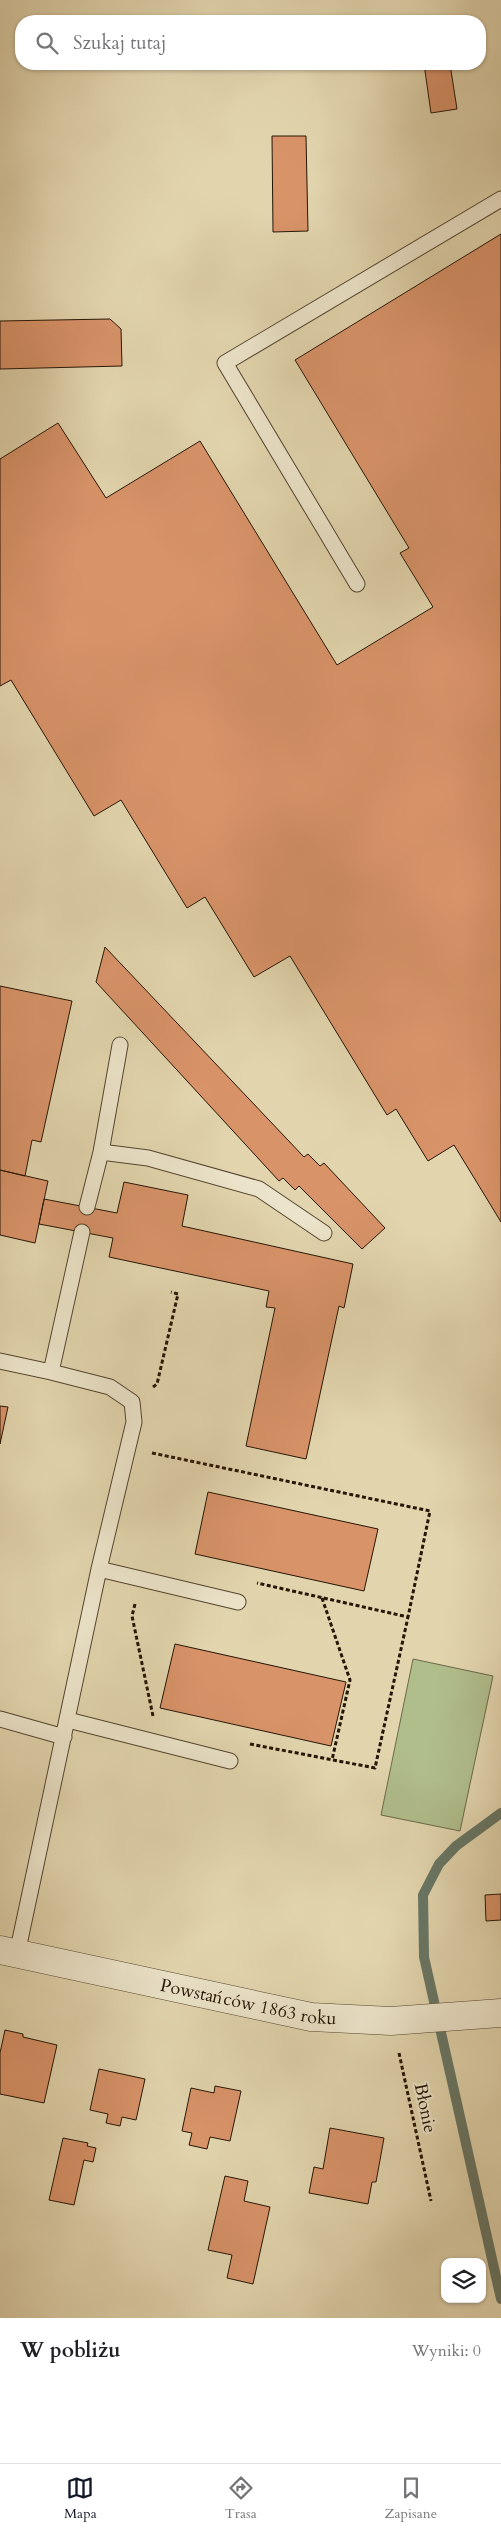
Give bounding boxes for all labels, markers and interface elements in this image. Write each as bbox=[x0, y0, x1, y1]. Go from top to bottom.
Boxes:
search box bbox=[15, 15, 486, 70]
icon: search bbox=[33, 29, 61, 57]
text: Szukaj tutaj bbox=[73, 30, 166, 56]
street label: Powstańców 1863 roku bbox=[158, 1972, 337, 2031]
street label: Błonie bbox=[408, 2081, 442, 2135]
map controls bbox=[441, 2258, 486, 2303]
button: layers bbox=[441, 2258, 486, 2303]
text: W pobliżu bbox=[20, 2336, 121, 2365]
text: Wyniki: 0 bbox=[412, 2340, 481, 2362]
tab: Mapa bbox=[64, 2474, 97, 2523]
tab: Trasa bbox=[225, 2474, 257, 2523]
tab: Zapisane bbox=[385, 2474, 437, 2523]

